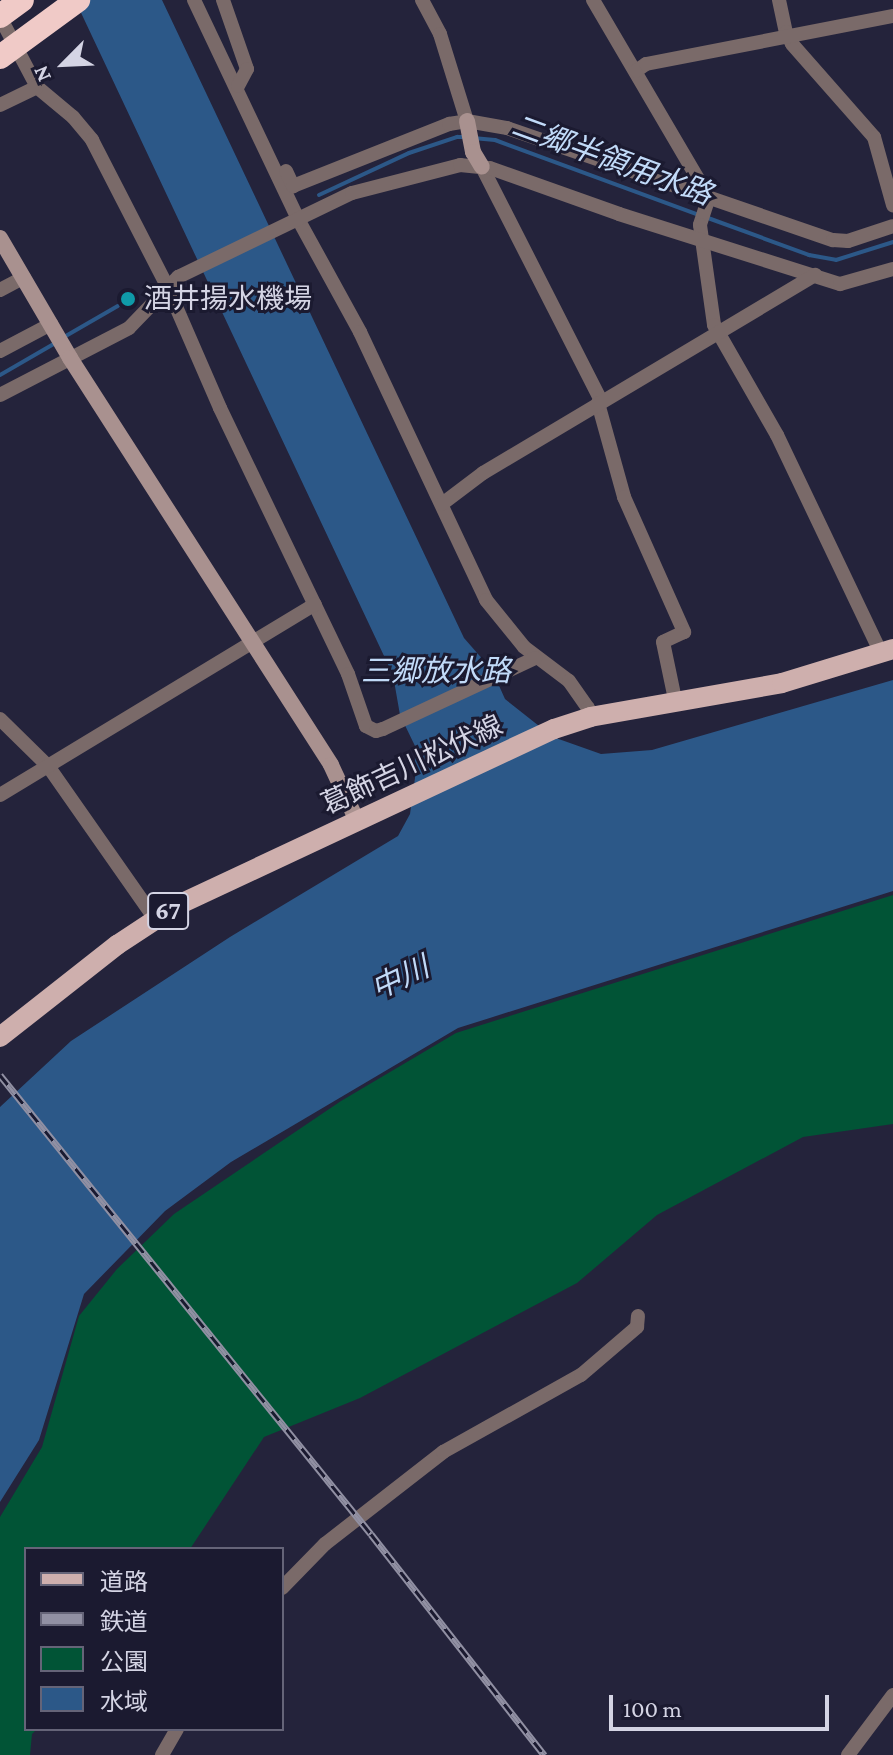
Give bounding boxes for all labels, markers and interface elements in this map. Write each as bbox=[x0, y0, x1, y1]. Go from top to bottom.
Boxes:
north arrow bbox=[24, 24, 104, 104]
text: N bbox=[27, 62, 56, 86]
water label: 二郷半領用水路 bbox=[507, 107, 717, 213]
place label: 酒井揚水機場 bbox=[144, 282, 312, 316]
marker: 酒井揚水機場 bbox=[119, 290, 137, 308]
water label: 三郷放水路 bbox=[361, 653, 511, 689]
street label: 葛飾吉川松伏線 bbox=[316, 708, 508, 822]
road number: 67 bbox=[146, 889, 190, 933]
water label: 中川 bbox=[365, 949, 435, 1007]
legend bbox=[24, 1547, 284, 1731]
text: 道路 bbox=[100, 1568, 148, 1595]
text: 鉄道 bbox=[100, 1608, 148, 1635]
text: 公園 bbox=[100, 1648, 148, 1675]
scale bar bbox=[613, 1679, 833, 1729]
text: 水域 bbox=[100, 1688, 148, 1715]
text: 100 m bbox=[623, 1695, 682, 1722]

